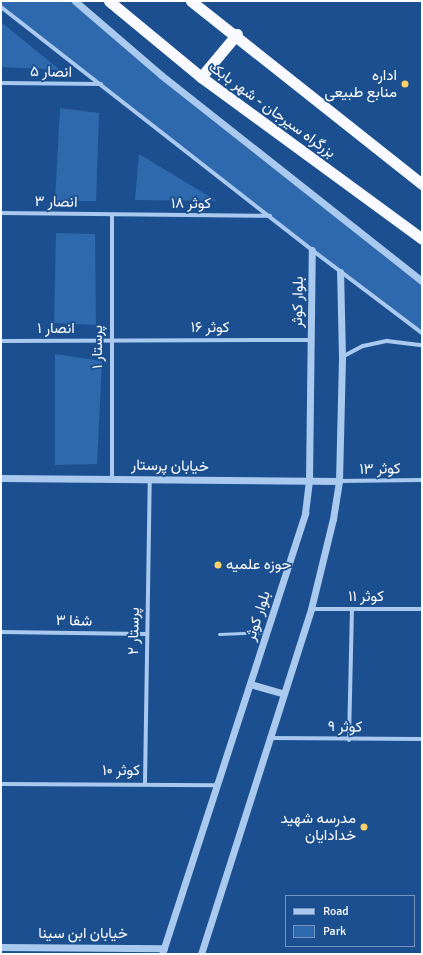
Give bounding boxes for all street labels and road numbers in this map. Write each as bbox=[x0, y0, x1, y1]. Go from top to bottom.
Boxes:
street label: بزرگراه سیرجان - شهر بابک bbox=[205, 58, 339, 162]
street label: انصار ۵ bbox=[30, 63, 72, 81]
street label: انصار ۳ bbox=[34, 193, 78, 211]
street label: کوثر ۱۸ bbox=[171, 195, 211, 213]
street label: بلوار کوثر bbox=[289, 276, 307, 328]
street label: کوثر ۱۶ bbox=[191, 319, 229, 337]
street label: انصار ۱ bbox=[37, 320, 75, 338]
street label: پرستار ۱ bbox=[89, 325, 107, 369]
street label: خیابان پرستار bbox=[131, 456, 209, 476]
street label: کوثر ۱۳ bbox=[359, 460, 401, 478]
street label: کوثر ۱۱ bbox=[348, 588, 384, 606]
street label: بلوار کوثر bbox=[241, 589, 275, 643]
street label: پرستار ۲ bbox=[125, 607, 143, 655]
street label: شفا ۳ bbox=[56, 612, 92, 630]
street label: کوثر ۹ bbox=[328, 718, 362, 736]
street label: کوثر ۱۰ bbox=[102, 762, 140, 780]
street label: خیابان ابن سینا bbox=[38, 925, 128, 943]

